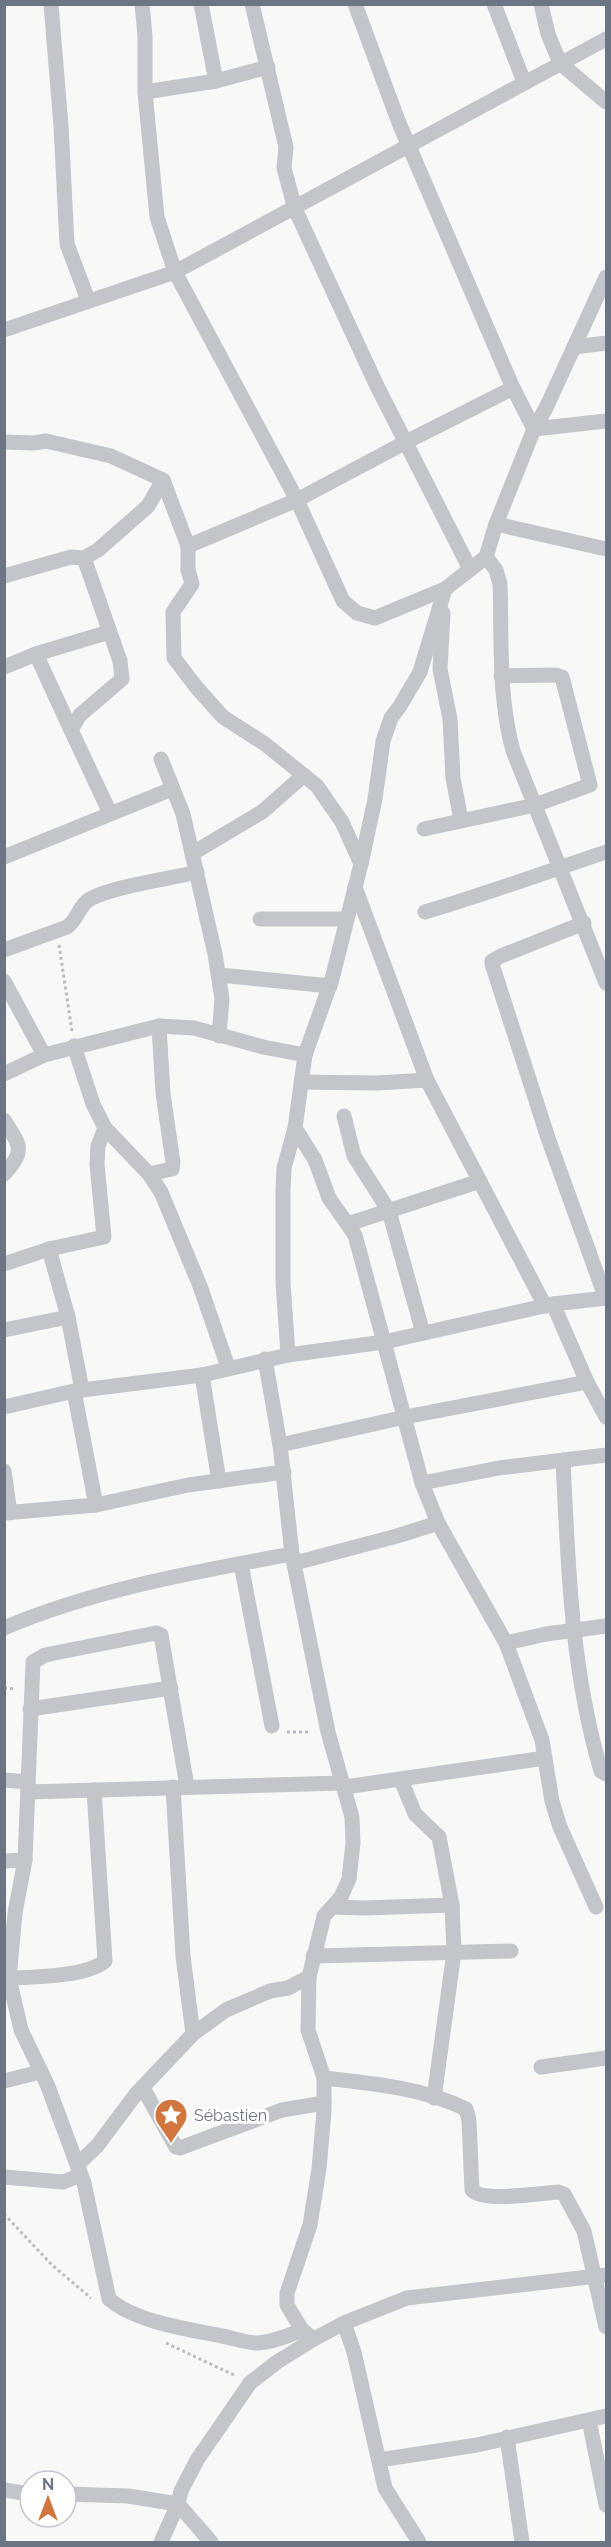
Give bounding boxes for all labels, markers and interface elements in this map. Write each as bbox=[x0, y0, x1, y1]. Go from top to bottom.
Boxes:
place icon: Sébastien bbox=[153, 2097, 189, 2144]
place label: Sébastien bbox=[194, 2106, 267, 2125]
north arrow bbox=[18, 2469, 78, 2529]
text: N bbox=[42, 2475, 54, 2494]

